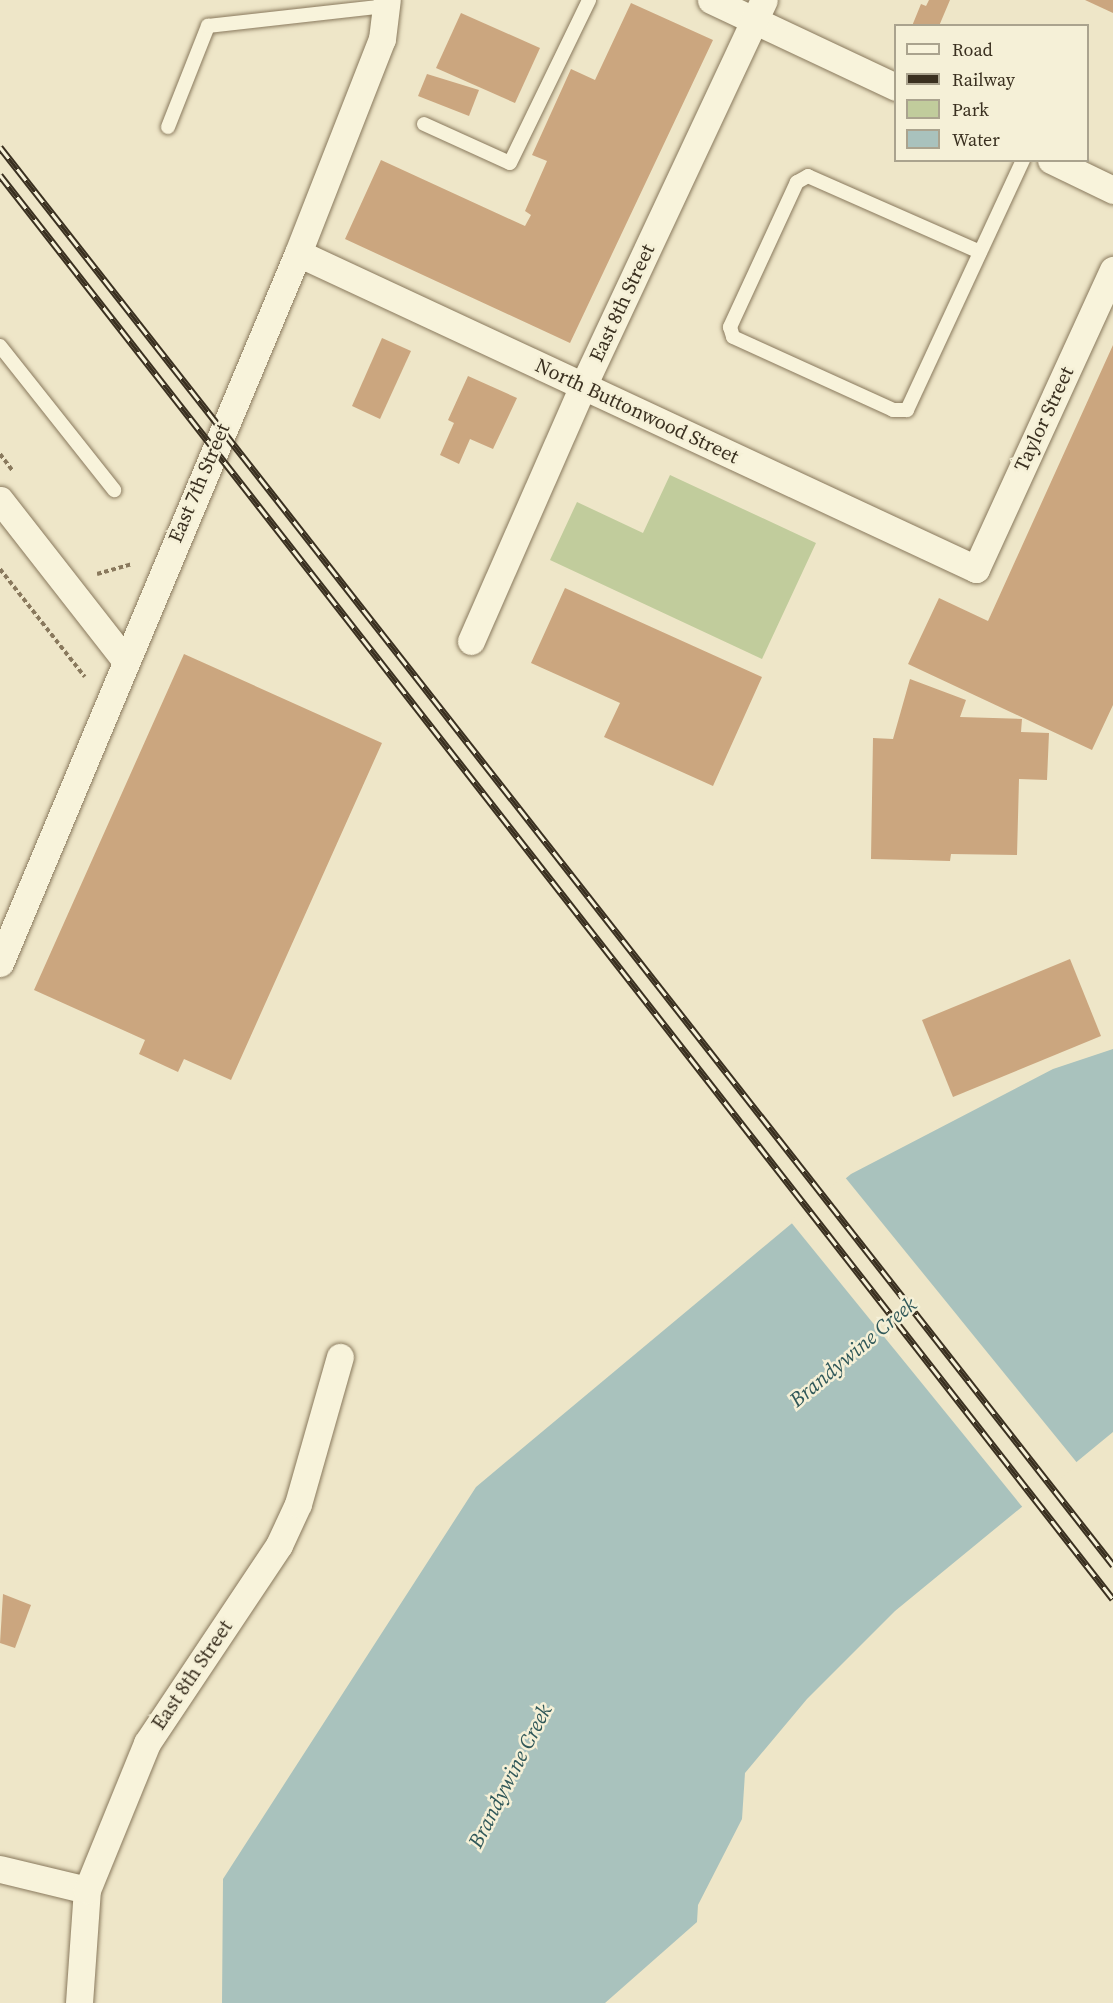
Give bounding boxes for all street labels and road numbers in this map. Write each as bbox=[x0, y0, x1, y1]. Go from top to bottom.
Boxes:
street label: East 8th Street bbox=[584, 240, 660, 366]
street label: North Buttonwood Street bbox=[532, 353, 742, 469]
street label: Taylor Street bbox=[1009, 363, 1079, 475]
street label: East 7th Street bbox=[163, 420, 235, 546]
street label: East 8th Street bbox=[147, 1616, 237, 1734]

